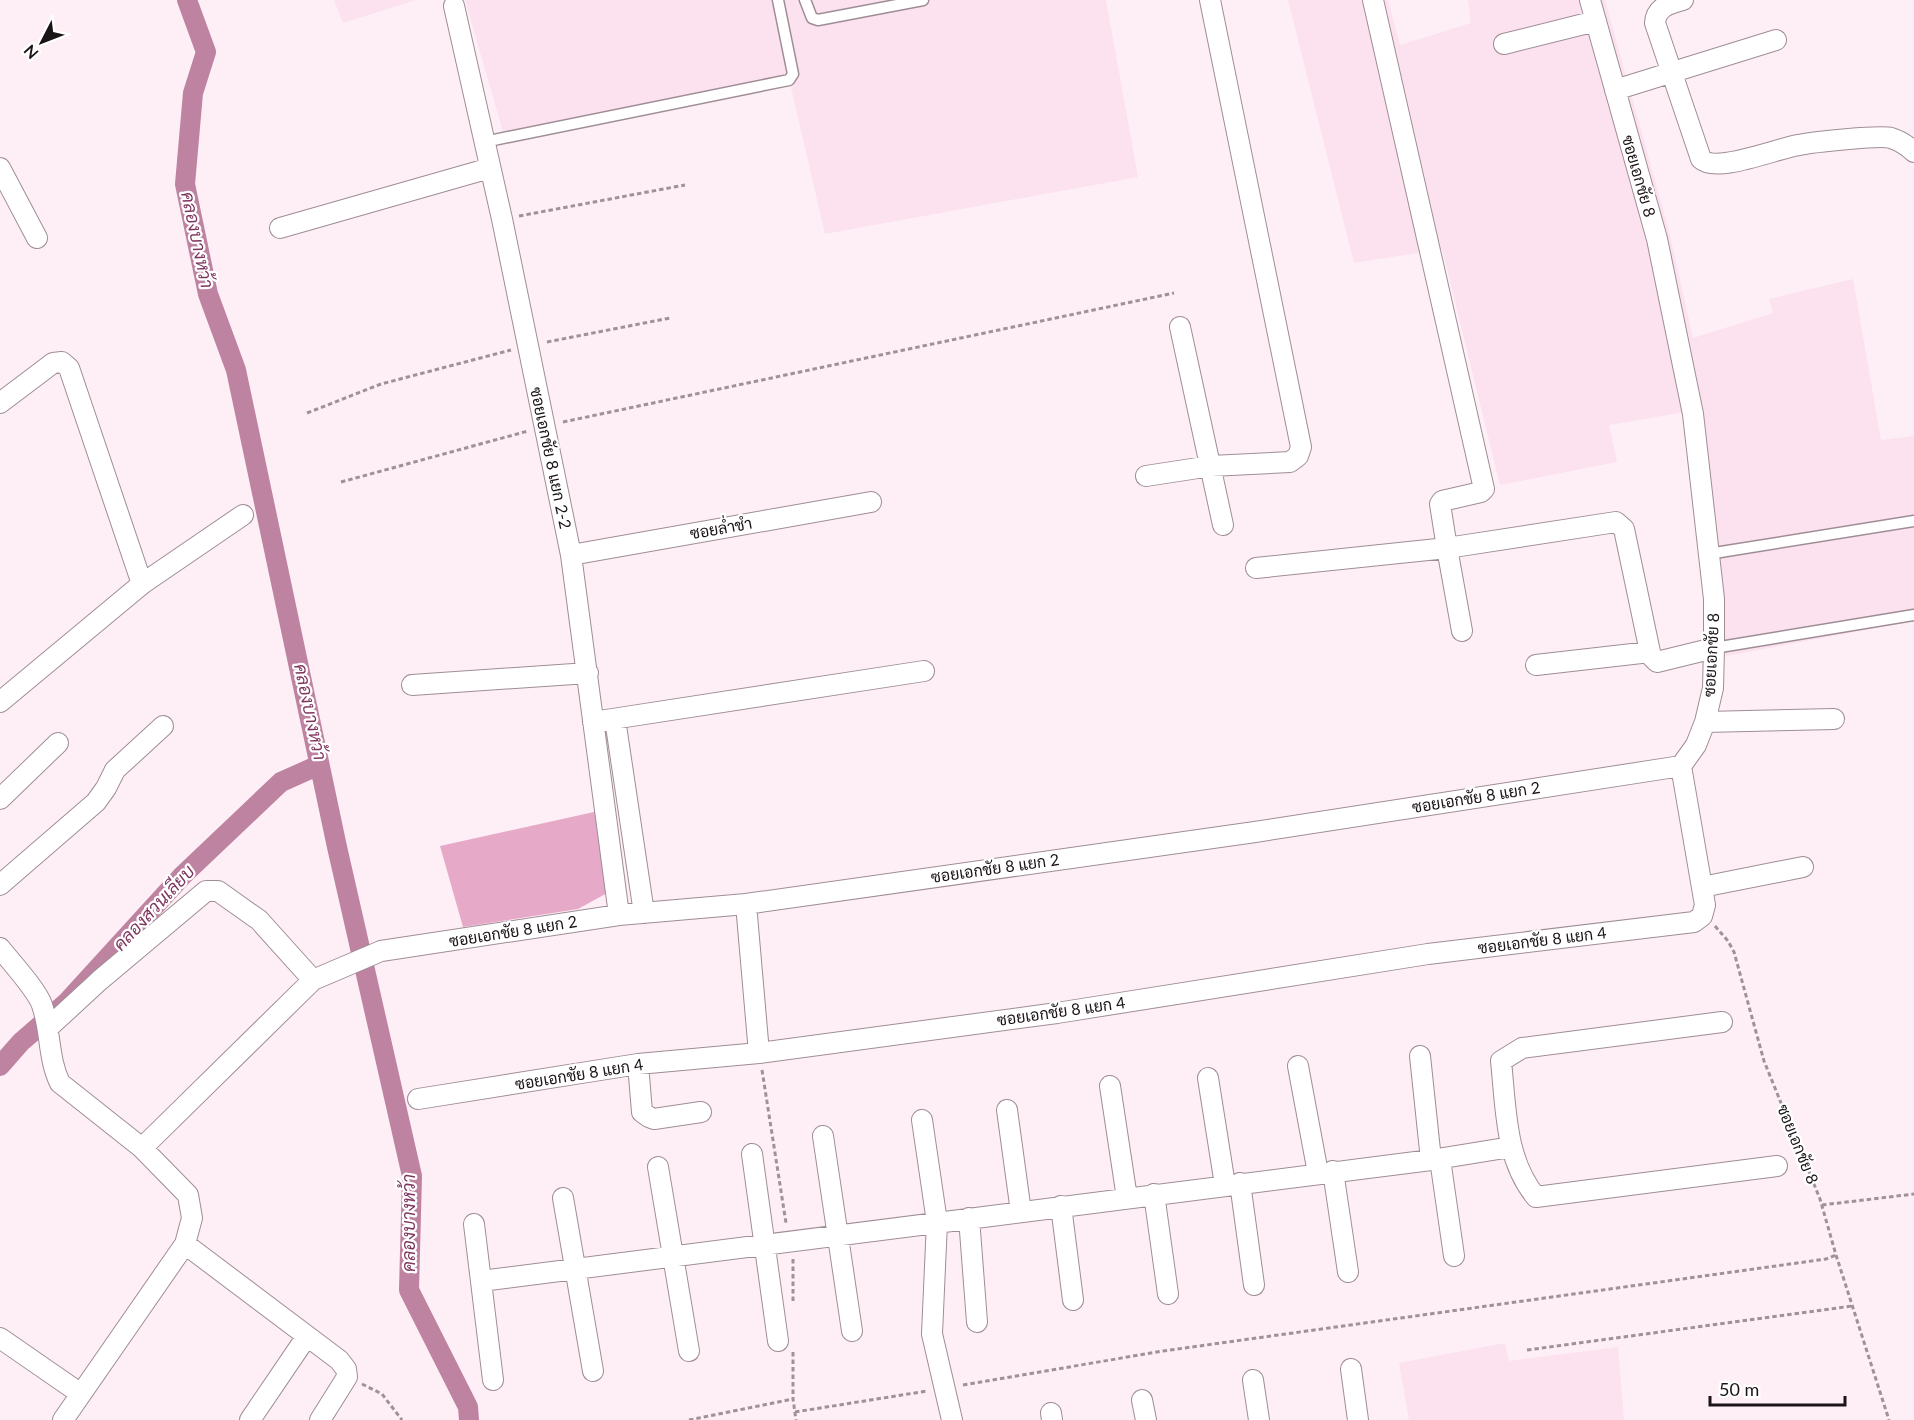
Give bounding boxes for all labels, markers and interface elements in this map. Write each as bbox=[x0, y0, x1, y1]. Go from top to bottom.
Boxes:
north arrow bbox=[12, 12, 72, 72]
text: N bbox=[19, 41, 42, 63]
street label: ซอยเอกชัย 8 bbox=[1619, 133, 1660, 219]
water label: คลองบางหว้า bbox=[177, 190, 219, 290]
street label: ซอยเอกชัย 8 แยก 2-2 bbox=[527, 385, 576, 531]
street label: ซอยล่ำชำ bbox=[688, 509, 754, 542]
street label: ซอยเอกชัย 8 bbox=[1699, 612, 1722, 698]
water label: คลองบางหว้า bbox=[290, 662, 332, 762]
street label: ซอยเอกชัย 8 แยก 2 bbox=[1411, 777, 1541, 816]
street label: ซอยเอกชัย 8 แยก 2 bbox=[930, 849, 1060, 886]
water label: คลองสวนเลียบ bbox=[107, 859, 199, 955]
street label: ซอยเอกชัย 8 แยก 2 bbox=[448, 911, 578, 950]
street label: ซอยเอกชัย 8 แยก 4 bbox=[1477, 922, 1607, 957]
street label: ซอยเอกชัย 8 แยก 4 bbox=[996, 992, 1126, 1029]
street label: ซอยเอกชัย 8 แยก 4 bbox=[514, 1054, 644, 1093]
street label: ซอยเอกชัย 8 bbox=[1774, 1101, 1823, 1186]
water label: คลองบางหว้า bbox=[397, 1174, 419, 1272]
scale bar bbox=[1710, 1369, 1845, 1407]
text: 50 m bbox=[1719, 1378, 1759, 1400]

